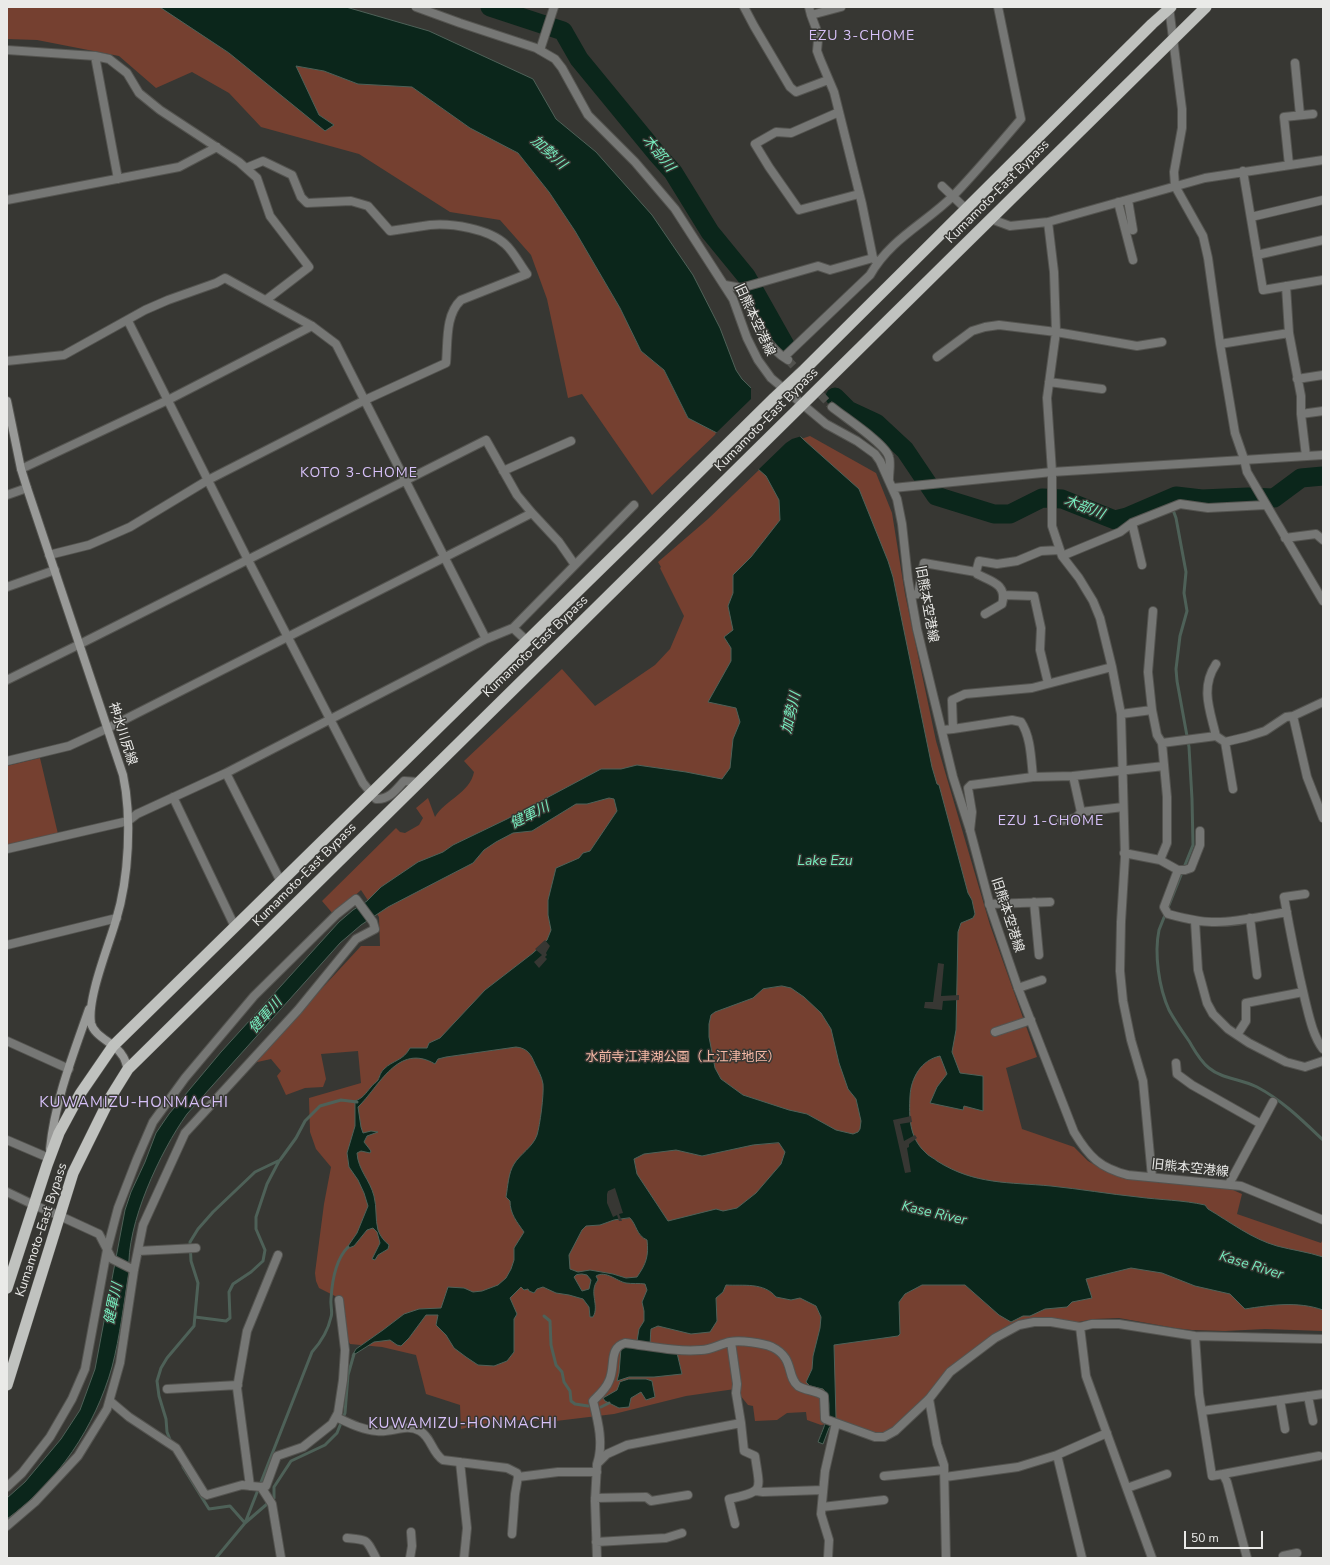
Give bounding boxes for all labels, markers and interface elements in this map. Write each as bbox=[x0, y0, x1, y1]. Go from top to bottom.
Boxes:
district label: EZU 3-CHOME bbox=[809, 29, 915, 45]
water label: 木部川 bbox=[638, 132, 678, 176]
water label: 加勢川 bbox=[527, 133, 569, 173]
street label: Kumamoto-East Bypass bbox=[943, 137, 1053, 247]
street label: 旧熊本空港線 bbox=[730, 281, 778, 359]
street label: Kumamoto-East Bypass bbox=[712, 365, 822, 475]
district label: KOTO 3-CHOME bbox=[300, 466, 418, 482]
water label: 木部川 bbox=[1061, 493, 1107, 523]
street label: 旧熊本空港線 bbox=[912, 564, 940, 644]
street label: Kumamoto-East Bypass bbox=[480, 593, 592, 701]
water label: 加勢川 bbox=[779, 691, 805, 735]
street label: 神水川尻線 bbox=[105, 701, 139, 767]
water label: 健軍川 bbox=[507, 799, 553, 833]
district label: EZU 1-CHOME bbox=[998, 814, 1104, 830]
street label: Kumamoto-East Bypass bbox=[250, 820, 360, 930]
water label: Lake Ezu bbox=[797, 854, 853, 870]
street label: 旧熊本空港線 bbox=[988, 875, 1026, 955]
water label: 健軍川 bbox=[246, 995, 286, 1037]
park label: 水前寺江津湖公園（上江津地区） bbox=[586, 1050, 780, 1066]
district label: KUWAMIZU-HONMACHI bbox=[39, 1094, 229, 1112]
street label: 旧熊本空港線 bbox=[1150, 1157, 1230, 1181]
street label: Kumamoto-East Bypass bbox=[13, 1161, 71, 1299]
water label: Kase River bbox=[900, 1198, 968, 1230]
water label: Kase River bbox=[1217, 1248, 1285, 1284]
water label: 健軍川 bbox=[101, 1282, 127, 1326]
district label: KUWAMIZU-HONMACHI bbox=[368, 1415, 558, 1433]
scale bar bbox=[1186, 1523, 1265, 1549]
text: 50 m bbox=[1191, 1530, 1219, 1546]

